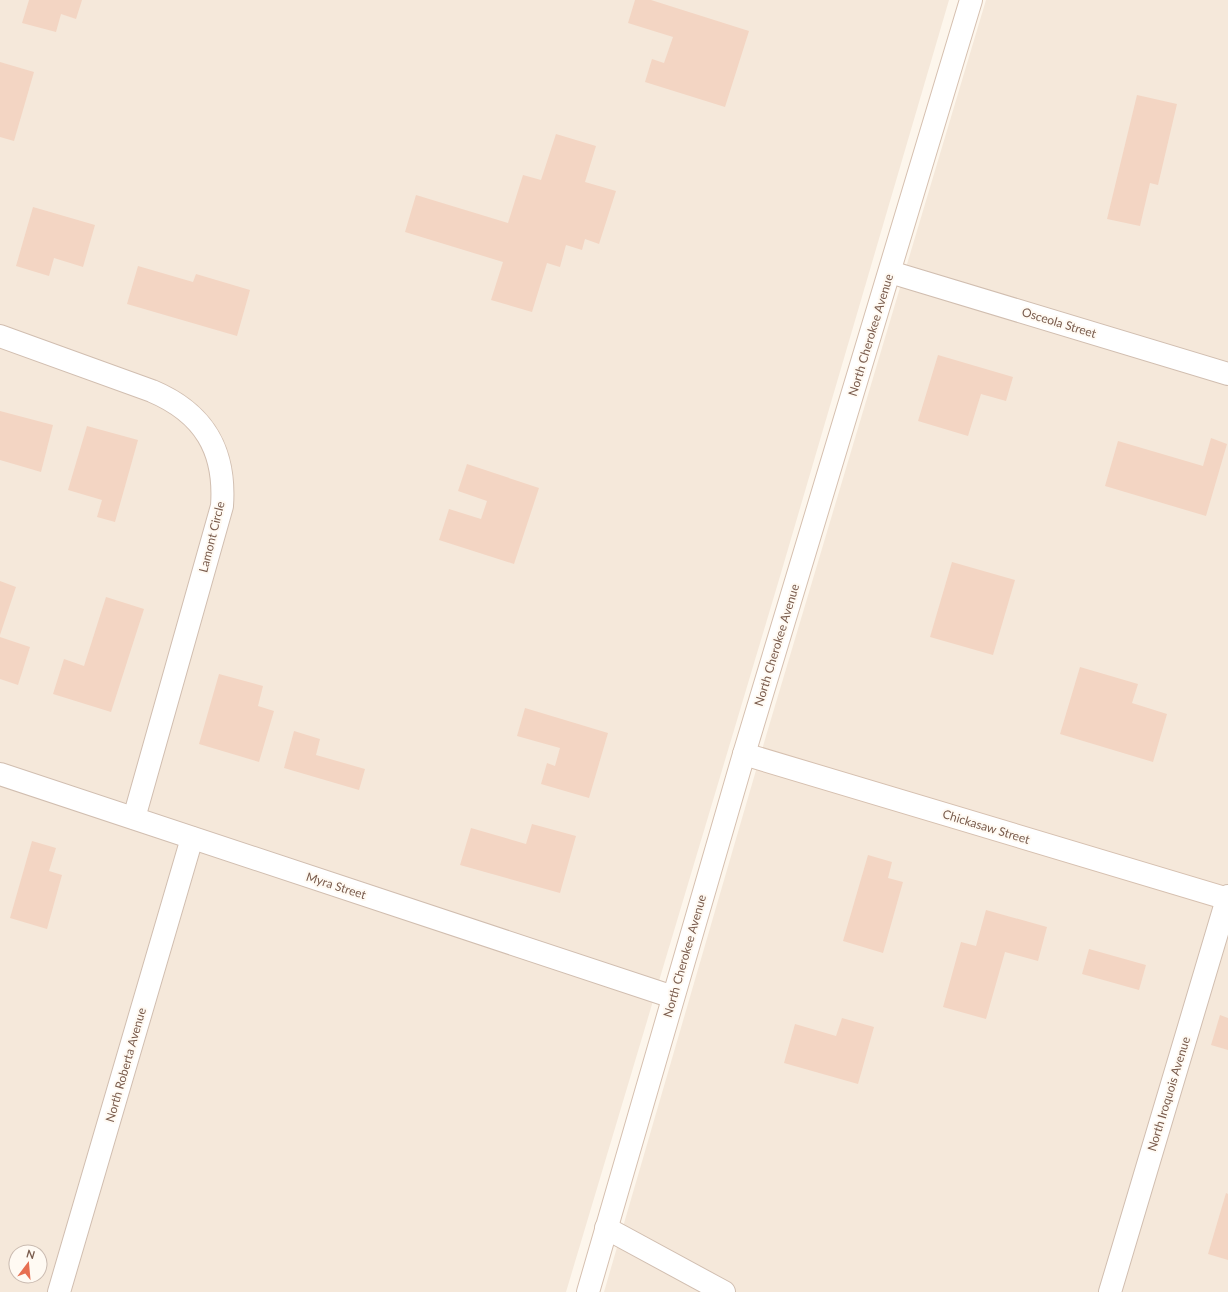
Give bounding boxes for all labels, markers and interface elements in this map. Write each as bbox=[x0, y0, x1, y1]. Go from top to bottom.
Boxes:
street label: North Cherokee Avenue bbox=[845, 272, 896, 398]
street label: Osceola Street bbox=[1020, 304, 1099, 341]
street label: Lamont Circle bbox=[195, 500, 228, 574]
street label: North Cherokee Avenue bbox=[751, 582, 802, 708]
street label: Chickasaw Street bbox=[941, 806, 1032, 847]
street label: Myra Street bbox=[304, 869, 369, 902]
street label: North Cherokee Avenue bbox=[660, 893, 709, 1019]
street label: North Roberta Avenue bbox=[102, 1006, 149, 1124]
street label: North Iroquois Avenue bbox=[1144, 1035, 1193, 1153]
north arrow bbox=[8, 1244, 48, 1284]
text: N bbox=[25, 1246, 37, 1261]

